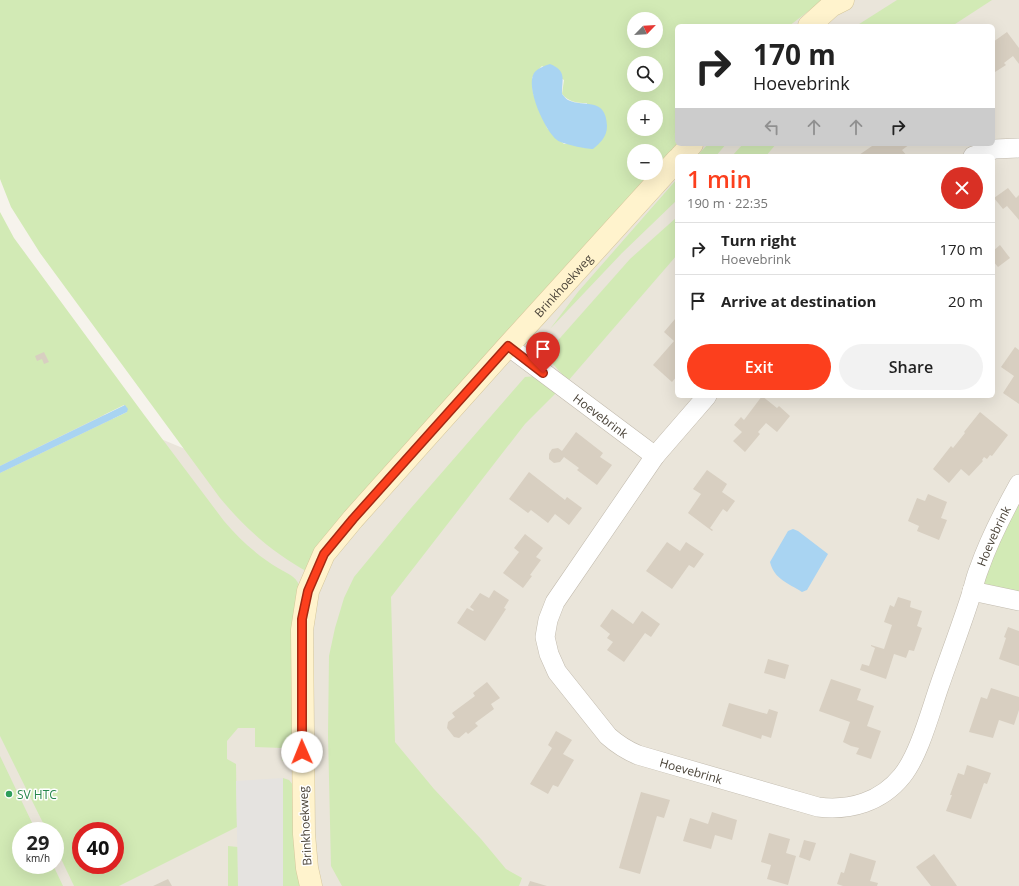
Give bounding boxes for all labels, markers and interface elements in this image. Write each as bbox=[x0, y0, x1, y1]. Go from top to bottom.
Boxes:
north arrow bbox=[627, 12, 663, 48]
map controls bbox=[627, 12, 663, 180]
text: 170 m bbox=[753, 35, 836, 73]
icon: right bbox=[687, 40, 739, 92]
button: search bbox=[627, 56, 663, 92]
text: Hoevebrink bbox=[753, 71, 850, 95]
button: + bbox=[627, 100, 663, 136]
icon: left bbox=[761, 116, 783, 138]
icon: ahead bbox=[803, 116, 825, 138]
icon: ahead bbox=[845, 116, 867, 138]
icon: right bbox=[887, 116, 909, 138]
button: − bbox=[627, 144, 663, 180]
text: 1 min bbox=[687, 162, 752, 195]
button: close bbox=[941, 167, 983, 209]
text: 190 m · 22:35 bbox=[687, 194, 768, 212]
text: Turn right bbox=[721, 230, 796, 250]
icon: right bbox=[687, 238, 709, 260]
text: 170 m bbox=[939, 239, 983, 259]
street label: Brinkhoekweg bbox=[530, 250, 596, 321]
text: Hoevebrink bbox=[721, 250, 791, 268]
icon: arrive bbox=[687, 290, 709, 312]
text: Arrive at destination bbox=[721, 291, 876, 311]
text: 20 m bbox=[948, 291, 983, 311]
pin bbox=[526, 332, 560, 373]
icon: arrive bbox=[532, 338, 554, 360]
button: Exit bbox=[687, 344, 831, 390]
button: Share bbox=[839, 344, 983, 390]
street label: Hoevebrink bbox=[570, 389, 632, 442]
street label: Hoevebrink bbox=[972, 502, 1015, 569]
position arrow bbox=[281, 731, 323, 773]
street label: Hoevebrink bbox=[658, 753, 725, 788]
street label: Brinkhoekweg bbox=[294, 785, 316, 866]
place label: SV HTC bbox=[17, 786, 57, 803]
marker: SV HTC bbox=[4, 789, 14, 799]
speed limit sign: 40 bbox=[72, 822, 124, 874]
text: 29 bbox=[27, 829, 49, 856]
text: km/h bbox=[26, 851, 50, 865]

